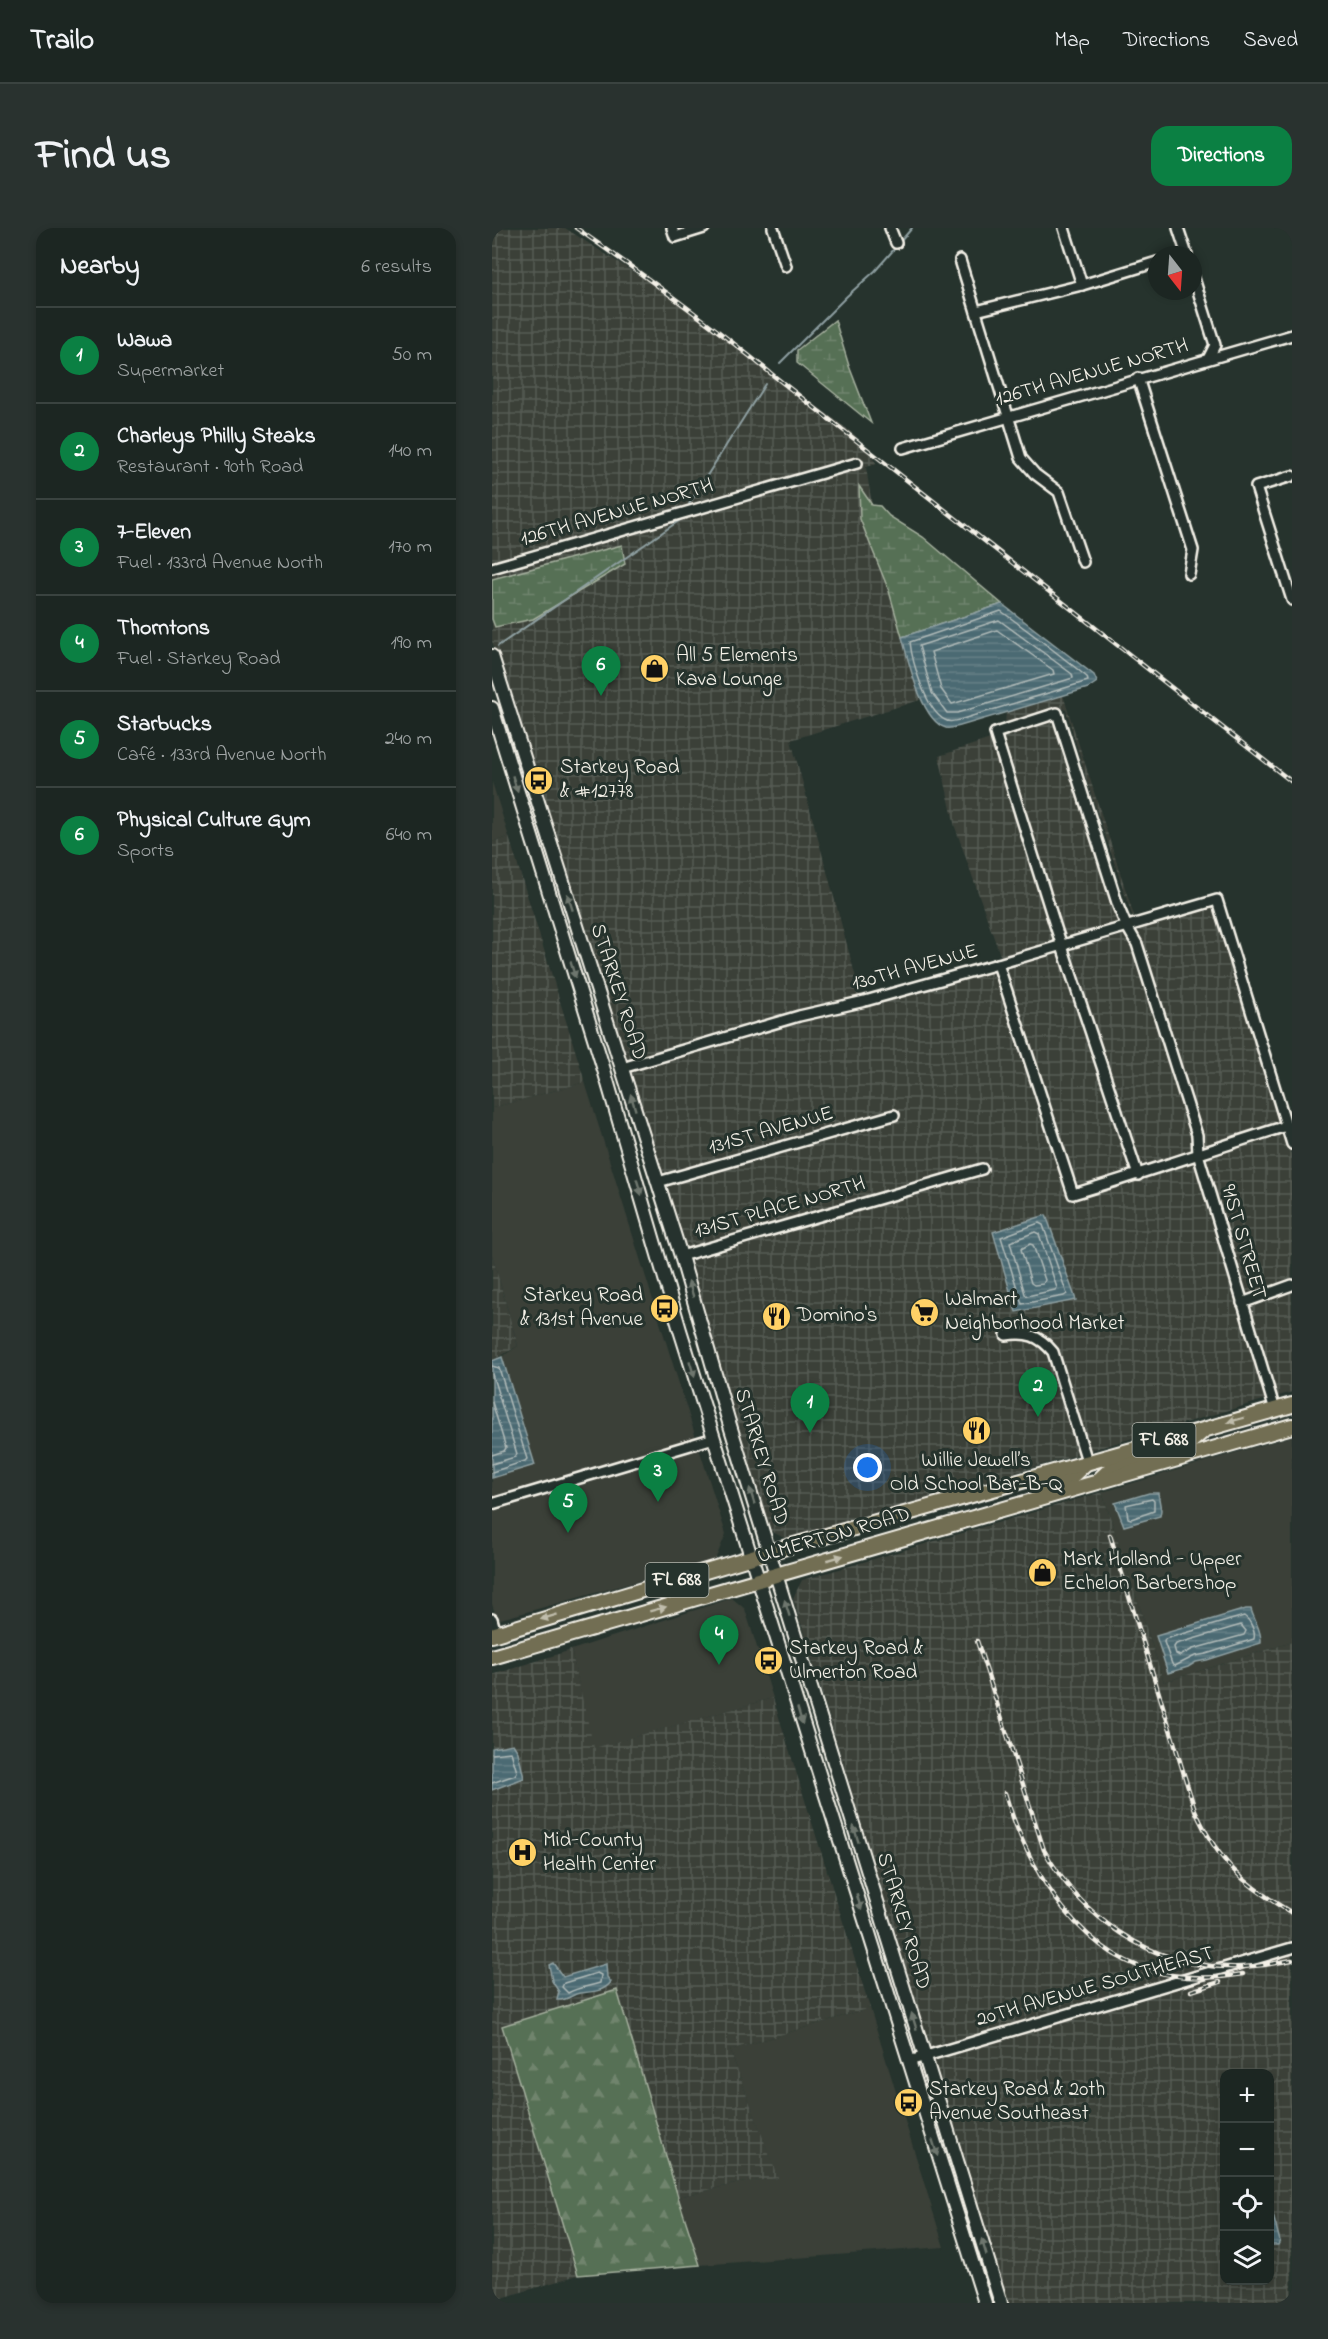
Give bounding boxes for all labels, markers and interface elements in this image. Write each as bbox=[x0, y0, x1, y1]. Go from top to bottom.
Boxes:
text: Trailo bbox=[30, 21, 94, 62]
text: Map bbox=[1054, 26, 1090, 56]
text: Directions bbox=[1123, 26, 1210, 56]
text: Saved bbox=[1243, 26, 1298, 56]
text: Find us bbox=[36, 126, 171, 187]
button: Directions bbox=[1151, 126, 1292, 186]
north arrow bbox=[1148, 246, 1202, 300]
text: Nearby bbox=[60, 248, 139, 286]
text: 6 results bbox=[361, 253, 432, 282]
text: Wawa bbox=[117, 325, 172, 357]
street label: 126TH AVENUE NORTH bbox=[992, 331, 1192, 415]
text: 1 bbox=[76, 341, 83, 370]
text: 50 m bbox=[391, 341, 432, 370]
text: Supermarket bbox=[117, 357, 224, 386]
text: Charleys Philly Steaks bbox=[117, 421, 316, 453]
text: 2 bbox=[75, 437, 84, 466]
text: 140 m bbox=[388, 437, 432, 466]
text: Restaurant · 90th Road bbox=[117, 453, 303, 482]
street label: 126TH AVENUE NORTH bbox=[517, 471, 717, 555]
text: 7-Eleven bbox=[117, 517, 191, 549]
text: 3 bbox=[75, 533, 84, 562]
text: 170 m bbox=[388, 533, 432, 562]
text: Fuel · 133rd Avenue North bbox=[117, 549, 323, 578]
text: Thorntons bbox=[117, 613, 210, 645]
text: 4 bbox=[75, 629, 84, 658]
text: 190 m bbox=[390, 629, 432, 658]
place label: All 5 Elements Kava Lounge bbox=[676, 641, 798, 697]
text: Fuel · Starkey Road bbox=[117, 645, 280, 674]
pin: 6 bbox=[582, 646, 620, 696]
shop icon: All 5 Elements Kava Lounge bbox=[639, 652, 671, 684]
text: Starbucks bbox=[117, 709, 212, 741]
text: 5 bbox=[74, 725, 85, 754]
text: 240 m bbox=[385, 725, 432, 754]
text: Café · 133rd Avenue North bbox=[117, 741, 327, 770]
place label: Starkey Road & #12778 bbox=[560, 753, 680, 807]
bus stop icon: Starkey Road & #12778 bbox=[523, 764, 555, 796]
one-way arrow bbox=[511, 775, 520, 793]
text: Physical Culture Gym bbox=[117, 805, 311, 837]
text: 6 bbox=[75, 821, 84, 850]
text: 640 m bbox=[386, 821, 432, 850]
text: Sports bbox=[117, 837, 174, 866]
one-way arrow bbox=[565, 893, 574, 911]
street label: STARKEY ROAD bbox=[582, 920, 654, 1064]
street label: 130TH AVENUE bbox=[849, 937, 981, 999]
one-way arrow bbox=[569, 961, 578, 979]
one-way arrow bbox=[628, 1093, 637, 1111]
street label: 131ST AVENUE bbox=[705, 1099, 837, 1163]
street label: 131ST PLACE NORTH bbox=[691, 1169, 869, 1247]
one-way arrow bbox=[635, 1178, 644, 1196]
street label: 91ST STREET bbox=[1212, 1181, 1274, 1303]
one-way arrow bbox=[686, 1280, 695, 1298]
place label: Starkey Road & 131st Avenue bbox=[520, 1281, 644, 1335]
place label: Walmart Neighborhood Market bbox=[945, 1285, 1125, 1341]
bus stop icon: Starkey Road & 131st Avenue bbox=[648, 1292, 680, 1324]
supermarket icon: Walmart Neighborhood Market bbox=[908, 1296, 940, 1328]
restaurant icon: Domino's bbox=[760, 1300, 792, 1332]
place label: Domino's bbox=[796, 1301, 878, 1331]
one-way arrow bbox=[688, 1360, 698, 1378]
pin: 2 bbox=[1018, 1368, 1058, 1417]
pin: 1 bbox=[790, 1384, 830, 1433]
street label: STARKEY ROAD bbox=[726, 1385, 796, 1529]
restaurant icon: Willie Jewell’s Old School Bar-B-Q bbox=[960, 1414, 992, 1446]
one-way arrow bbox=[1227, 1416, 1245, 1425]
road number: FL 688 bbox=[1132, 1423, 1196, 1457]
place label: Willie Jewell’s Old School Bar-B-Q bbox=[890, 1446, 1063, 1500]
pin: 3 bbox=[638, 1452, 678, 1502]
your location bbox=[853, 1453, 882, 1482]
pin: 5 bbox=[548, 1484, 588, 1533]
one-way arrow bbox=[747, 1487, 756, 1505]
street label: ULMERTON ROAD bbox=[754, 1500, 914, 1572]
place label: Mark Holland - Upper Echelon Barbershop bbox=[1063, 1545, 1242, 1599]
one-way arrow bbox=[826, 1553, 844, 1562]
shop icon: Mark Holland - Upper Echelon Barbershop bbox=[1026, 1556, 1058, 1588]
road number: FL 688 bbox=[646, 1563, 708, 1597]
one-way arrow bbox=[782, 1599, 791, 1617]
one-way arrow bbox=[649, 1604, 667, 1613]
one-way arrow bbox=[540, 1613, 558, 1622]
pin: 4 bbox=[700, 1616, 738, 1665]
place label: Starkey Road & Ulmerton Road bbox=[789, 1634, 924, 1688]
bus stop icon: Starkey Road & Ulmerton Road bbox=[752, 1645, 784, 1677]
one-way arrow bbox=[796, 1707, 806, 1725]
one-way arrow bbox=[851, 1825, 860, 1843]
place label: Mid-County Health Center bbox=[543, 1826, 657, 1880]
hospital icon: Mid-County Health Center bbox=[506, 1837, 538, 1869]
street label: STARKEY ROAD bbox=[868, 1849, 938, 1993]
one-way arrow bbox=[855, 1893, 864, 1911]
street label: 20TH AVENUE SOUTHEAST bbox=[973, 1939, 1217, 2035]
one-way arrow bbox=[909, 2012, 918, 2030]
map controls bbox=[1220, 2069, 1274, 2285]
button: + bbox=[1220, 2069, 1274, 2123]
place label: Starkey Road & 20th Avenue Southeast bbox=[929, 2075, 1105, 2129]
bus stop icon: Starkey Road & 20th Avenue Southeast bbox=[892, 2086, 924, 2118]
button: − bbox=[1220, 2123, 1274, 2177]
one-way arrow bbox=[931, 2139, 941, 2157]
button: locate bbox=[1220, 2177, 1274, 2231]
button: layers bbox=[1220, 2231, 1274, 2285]
one-way arrow bbox=[978, 2238, 988, 2256]

